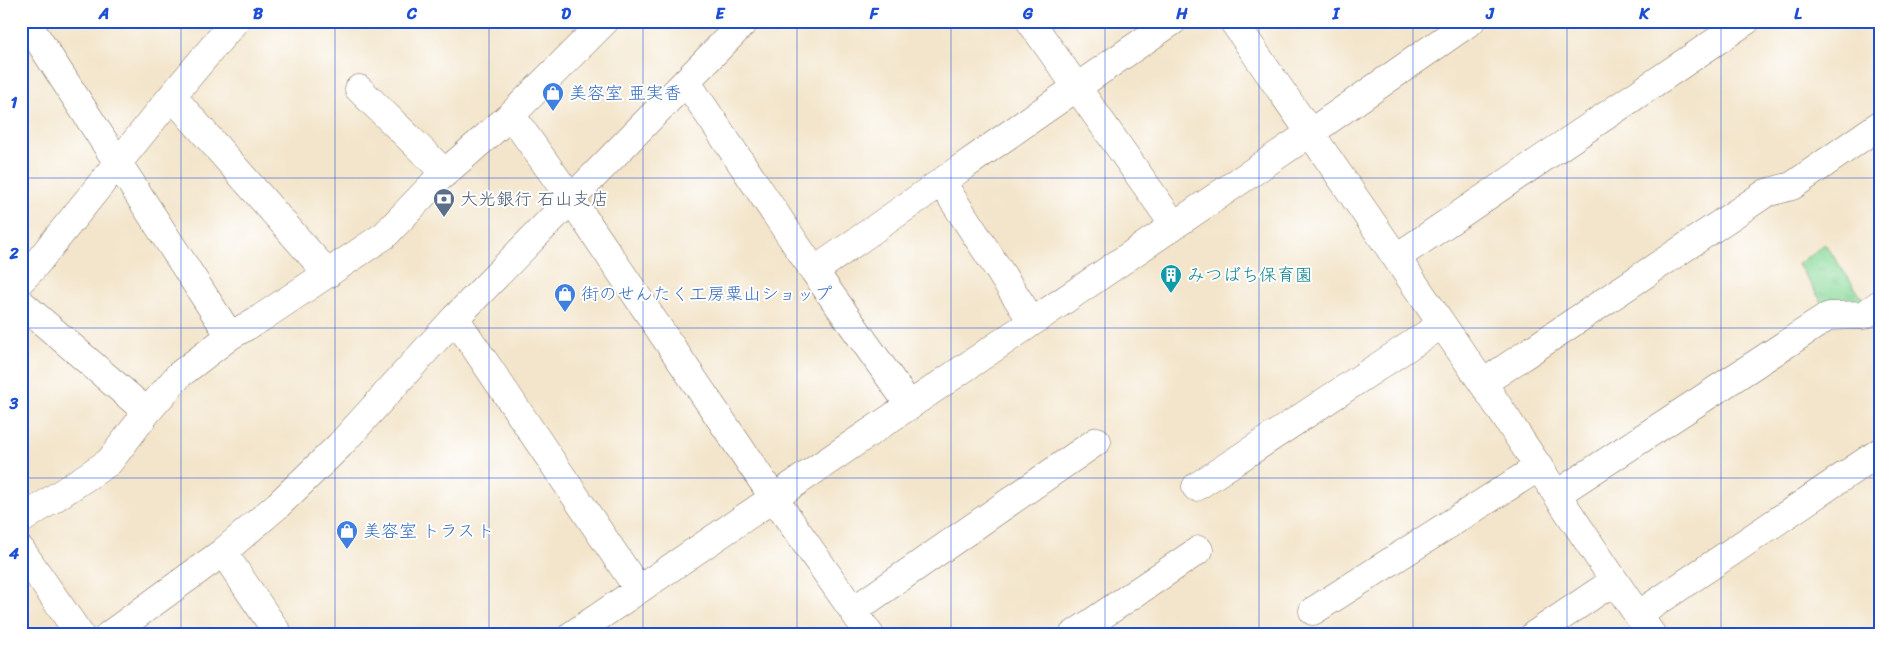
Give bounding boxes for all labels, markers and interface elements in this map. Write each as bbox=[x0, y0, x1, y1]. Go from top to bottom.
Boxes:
text: A bbox=[98, 0, 109, 28]
text: B bbox=[253, 0, 264, 28]
text: C bbox=[406, 0, 418, 28]
text: D bbox=[561, 0, 571, 28]
text: E bbox=[716, 0, 726, 28]
text: F bbox=[869, 0, 880, 28]
text: G bbox=[1022, 0, 1034, 28]
text: H bbox=[1175, 0, 1188, 28]
text: I bbox=[1332, 0, 1341, 28]
text: J bbox=[1485, 0, 1495, 28]
text: K bbox=[1638, 0, 1650, 28]
text: L bbox=[1794, 0, 1802, 28]
place label: 美容室 亜実香 bbox=[569, 77, 682, 109]
shop icon: 美容室 亜実香 bbox=[541, 81, 565, 112]
text: 1 bbox=[11, 88, 18, 117]
place label: 大光銀行 石山支店 bbox=[460, 183, 609, 215]
bank icon: 大光銀行 石山支店 bbox=[432, 187, 456, 218]
text: 2 bbox=[8, 239, 19, 268]
place label: みつばち保育園 bbox=[1187, 259, 1313, 291]
building icon: みつばち保育園 bbox=[1159, 263, 1183, 294]
place label: 街のせんたく工房粟山ショップ bbox=[581, 278, 832, 310]
shop icon: 街のせんたく工房粟山ショップ bbox=[553, 282, 577, 313]
text: 3 bbox=[9, 389, 19, 418]
place label: 美容室 トラスト bbox=[363, 515, 494, 547]
shop icon: 美容室 トラスト bbox=[335, 519, 359, 550]
text: 4 bbox=[8, 539, 19, 568]

